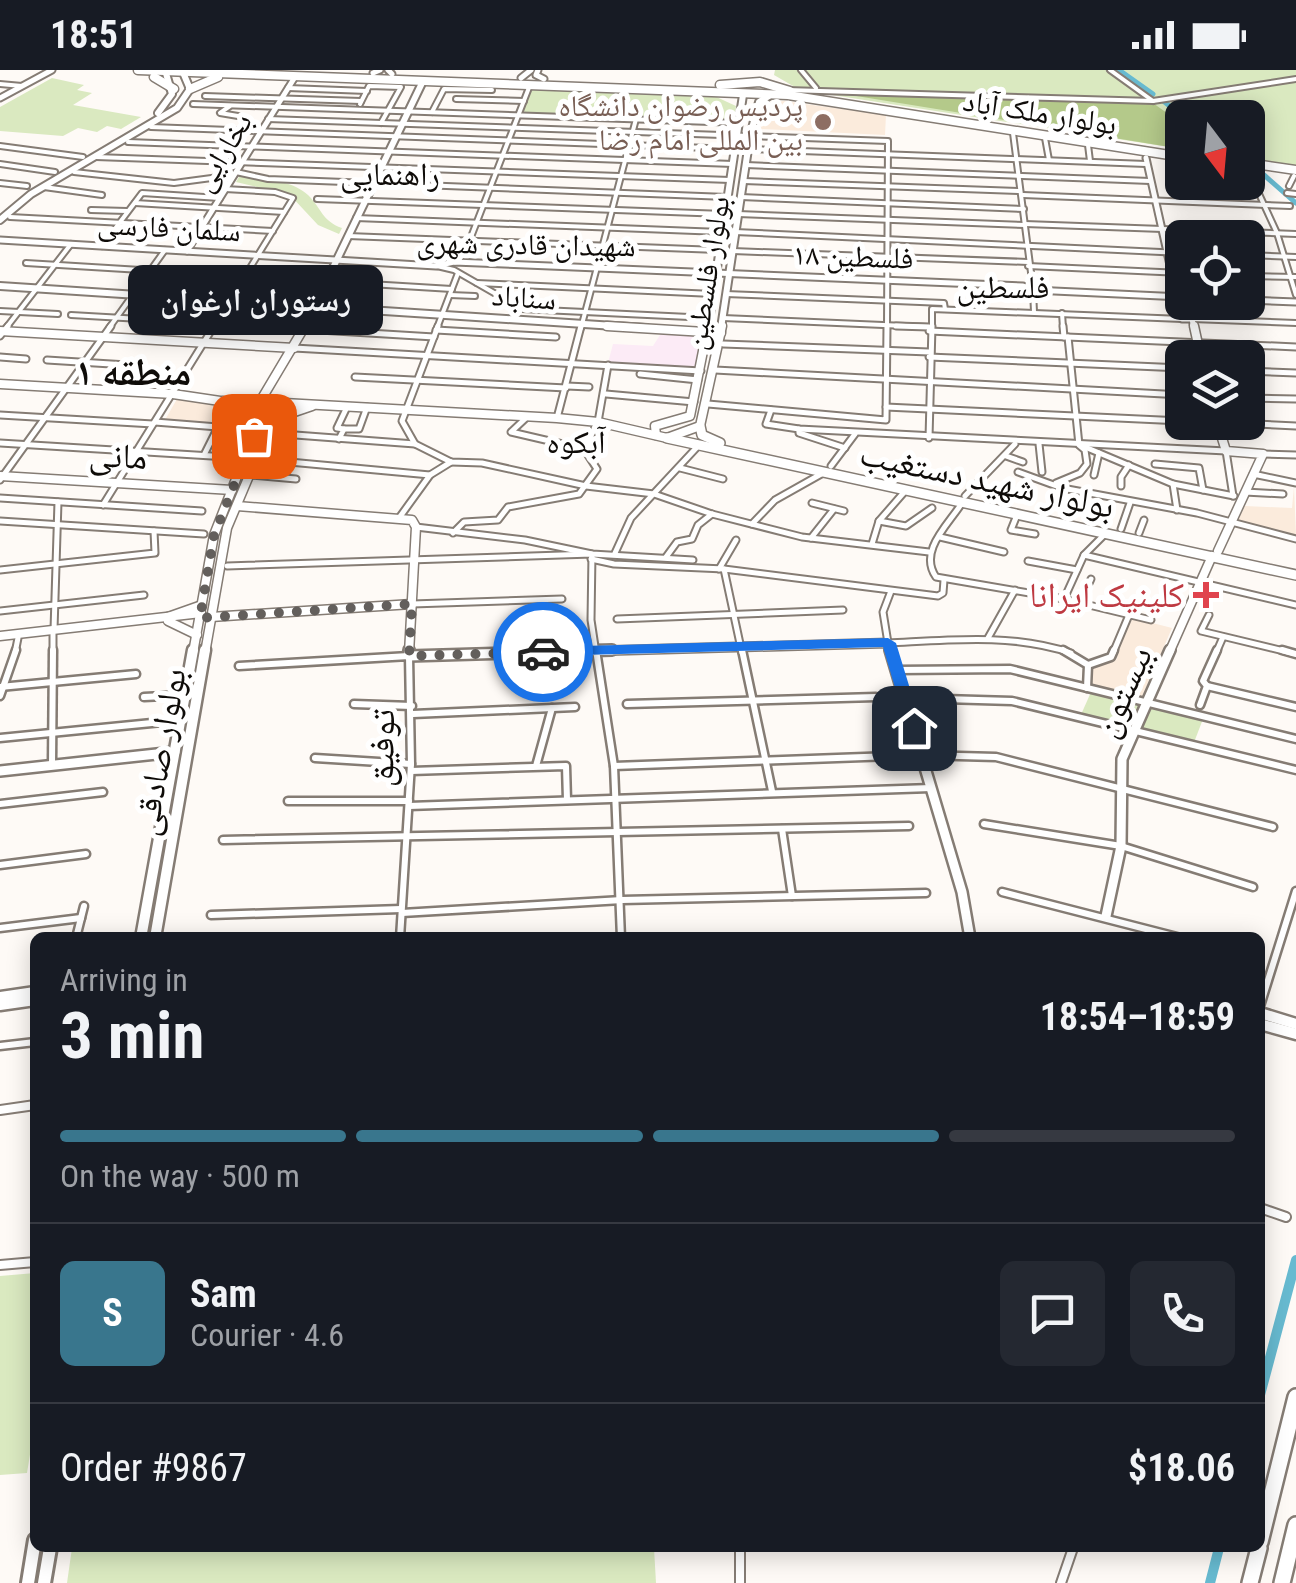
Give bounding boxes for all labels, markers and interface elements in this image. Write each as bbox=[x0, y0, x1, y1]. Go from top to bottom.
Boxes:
text: 18:51 bbox=[50, 13, 137, 57]
street label: بولوار ملک آباد bbox=[961, 83, 1119, 141]
place label: پردیس رضوان دانشگاه بین المللی امام رضا bbox=[558, 88, 803, 159]
north arrow bbox=[1165, 100, 1265, 200]
map controls bbox=[1165, 100, 1265, 440]
street label: بخارایی bbox=[185, 106, 260, 198]
marker: پردیس رضوان دانشگاه بین المللی امام رضا bbox=[812, 111, 834, 133]
district label: راهنمایی bbox=[340, 155, 440, 194]
street label: بولوار فلسطین bbox=[678, 194, 737, 353]
street label: سلمان فارسی bbox=[96, 206, 242, 249]
button: locate bbox=[1165, 220, 1265, 320]
street label: شهیدان قادری شهری bbox=[416, 225, 636, 264]
street label: فلسطین ۱۸ bbox=[792, 236, 914, 277]
callout: رستوران ارغوان bbox=[126, 266, 382, 336]
district label: فلسطین bbox=[957, 268, 1049, 307]
street label: سناباد bbox=[491, 277, 557, 317]
text: رستوران ارغوان bbox=[160, 281, 351, 319]
button: layers bbox=[1165, 340, 1265, 440]
district label: منطقه ۱ bbox=[75, 350, 191, 394]
pin bbox=[212, 394, 297, 479]
icon: bag bbox=[227, 409, 282, 464]
district label: آبکوه bbox=[546, 423, 606, 461]
street label: بولوار شهید دستغیب bbox=[856, 433, 1118, 527]
street label: مانی bbox=[88, 434, 148, 478]
place label: کلینیک ایرانا bbox=[1029, 575, 1184, 616]
marker: کلینیک ایرانا bbox=[1193, 582, 1219, 608]
courier bbox=[493, 602, 593, 702]
icon: car bbox=[516, 625, 571, 680]
street label: بیستون bbox=[1085, 640, 1161, 744]
street label: بولوار صادقی bbox=[125, 665, 195, 839]
pin bbox=[872, 686, 957, 771]
icon: home bbox=[887, 701, 942, 756]
street label: توفیق bbox=[361, 709, 403, 787]
text: Arriving in bbox=[60, 961, 188, 999]
text: 18:54–18:59 bbox=[1040, 995, 1235, 1039]
text: 3 min bbox=[60, 998, 204, 1074]
text: On the way · 500 m bbox=[60, 1157, 300, 1195]
button: chat bbox=[1000, 1261, 1105, 1366]
button: phone bbox=[1130, 1261, 1235, 1366]
text: Sam bbox=[190, 1272, 257, 1316]
text: S bbox=[102, 1291, 123, 1335]
text: Courier · 4.6 bbox=[190, 1316, 344, 1354]
text: Order #9867 bbox=[60, 1446, 247, 1490]
text: $18.06 bbox=[1128, 1446, 1235, 1490]

